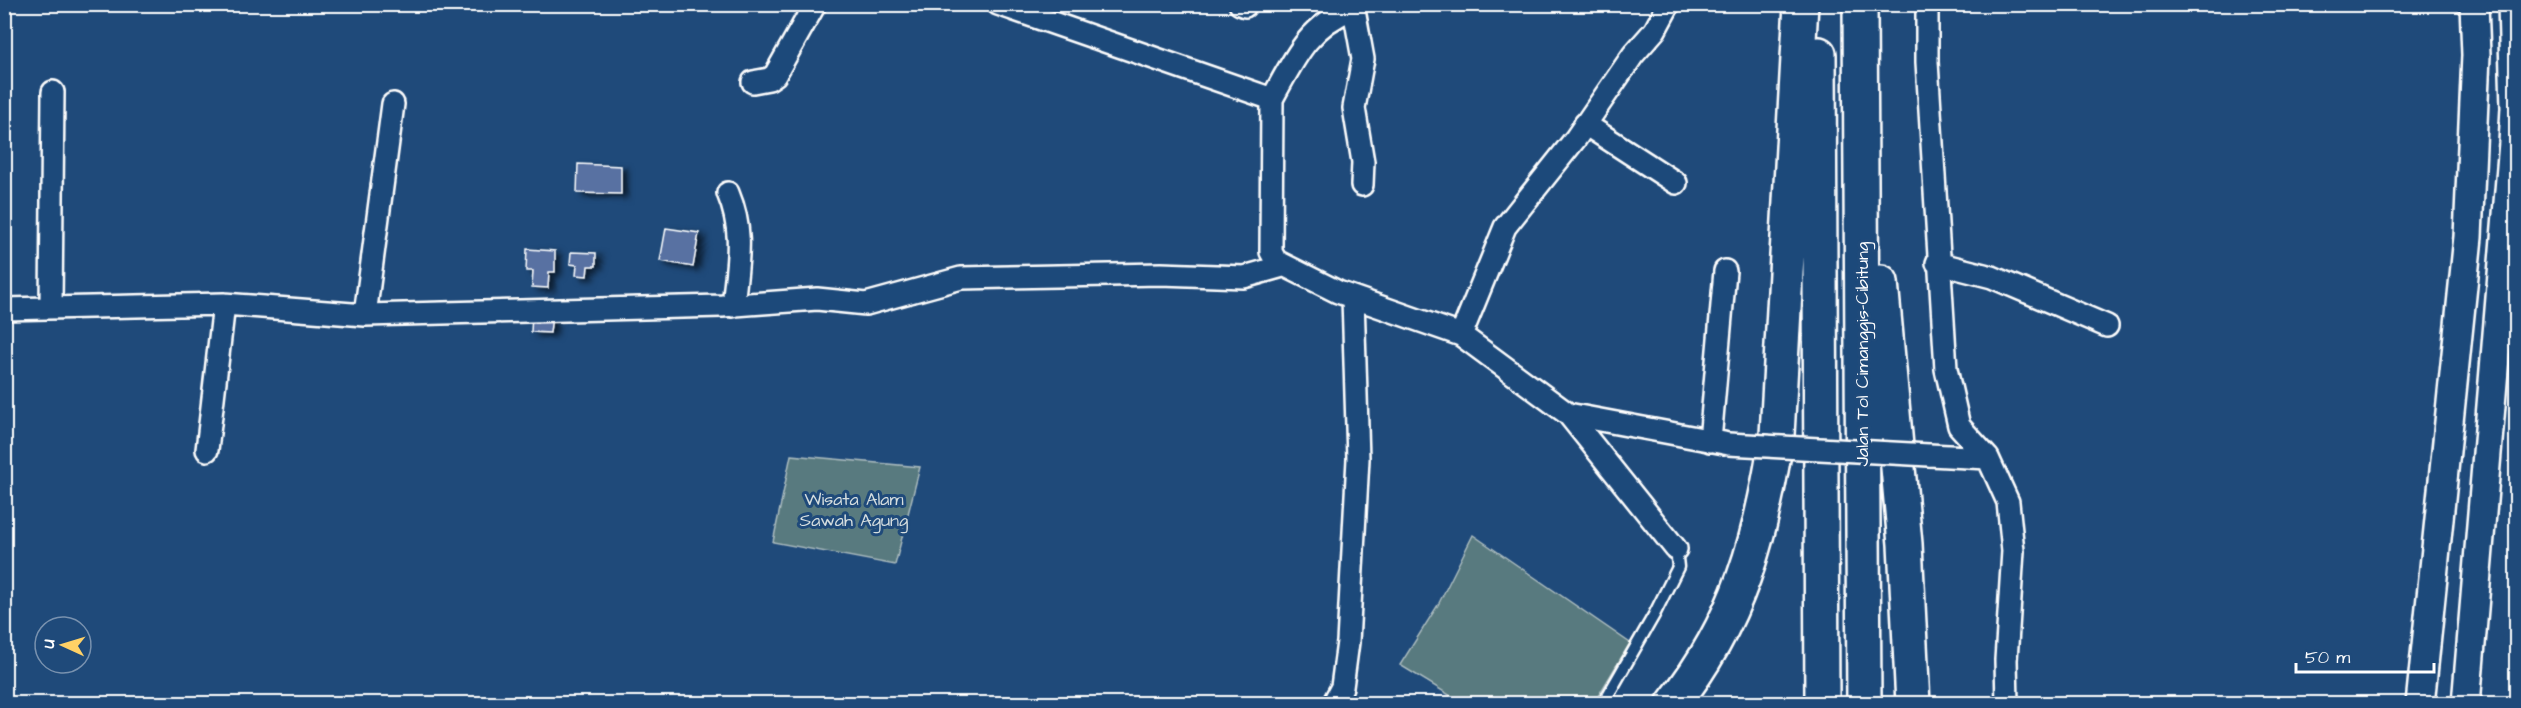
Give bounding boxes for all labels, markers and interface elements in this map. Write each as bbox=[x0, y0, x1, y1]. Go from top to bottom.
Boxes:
street label: Jalan Tol Cimanggis–Cibitung bbox=[1850, 242, 1876, 466]
park label: Wisata Alam Sawah Agung bbox=[800, 487, 908, 534]
north arrow bbox=[33, 615, 93, 675]
scale bar bbox=[2296, 636, 2434, 674]
text: U bbox=[38, 639, 60, 649]
text: 50 m bbox=[2305, 645, 2350, 670]

